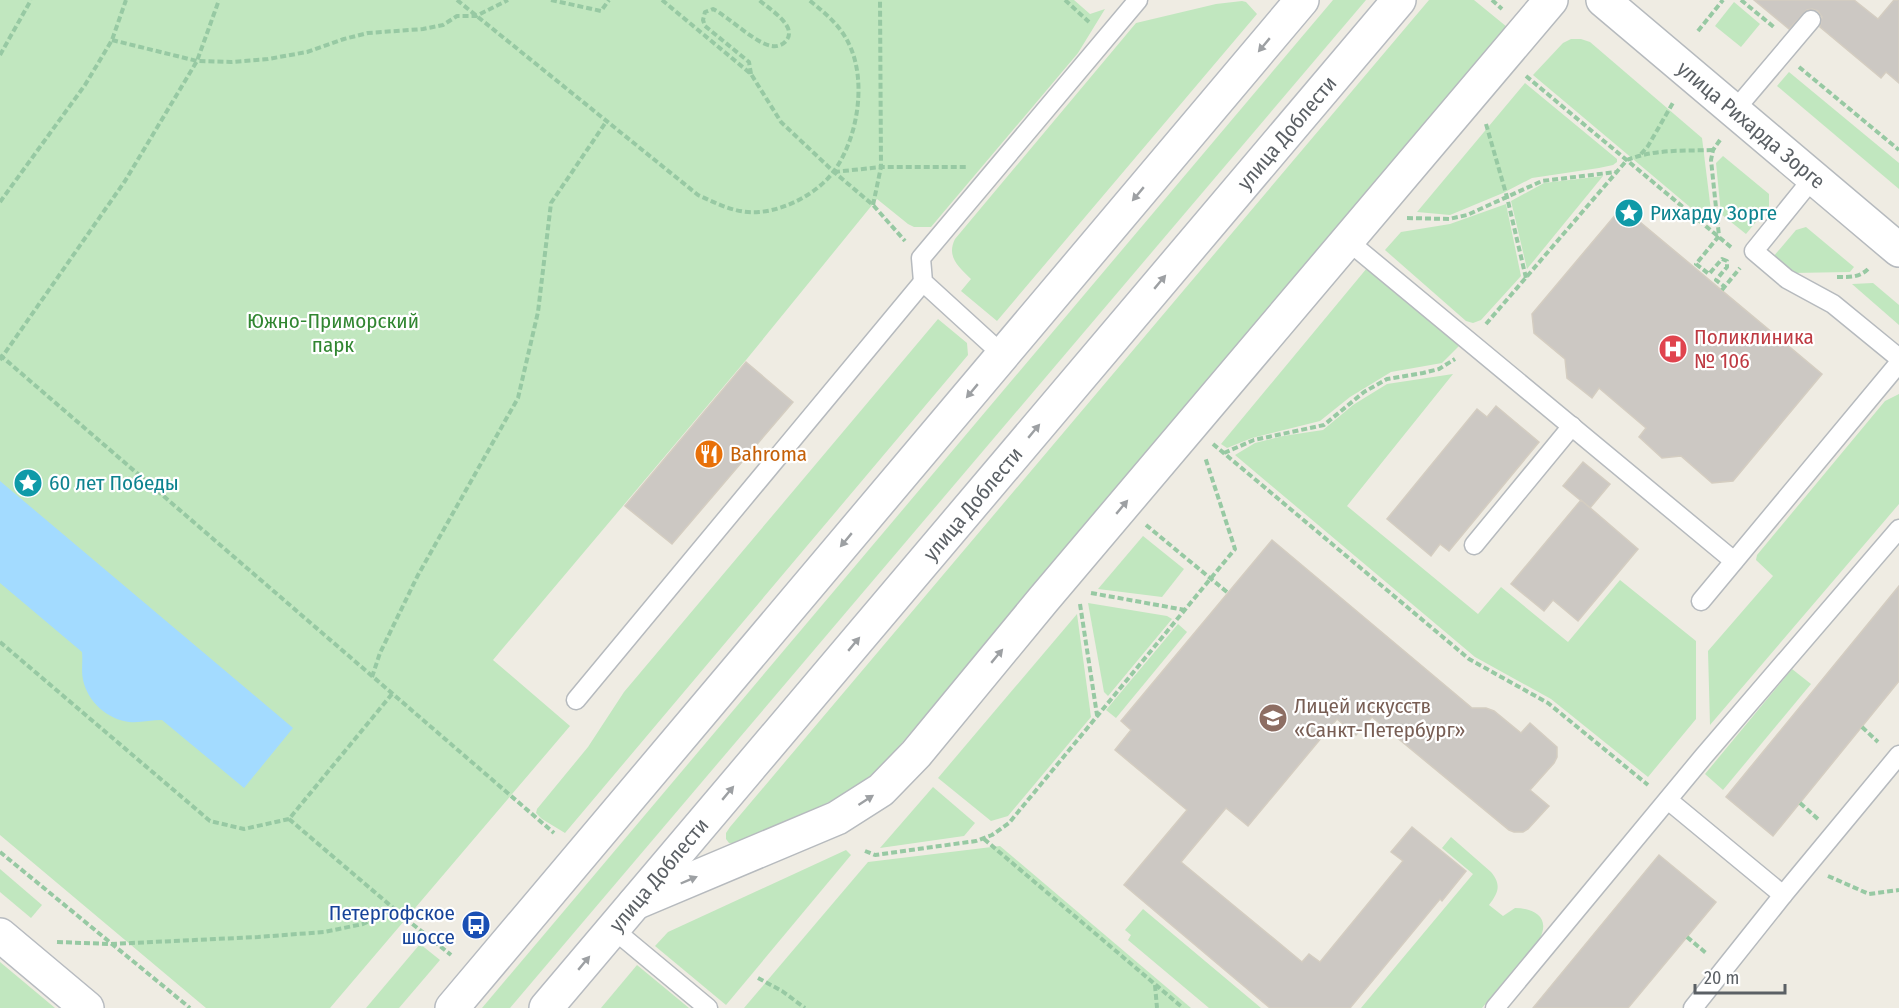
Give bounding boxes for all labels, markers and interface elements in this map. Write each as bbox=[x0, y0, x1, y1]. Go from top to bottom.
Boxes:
one-way arrow bbox=[1258, 37, 1271, 52]
street label: улица Рихарда Зорге bbox=[1672, 55, 1830, 195]
street label: улица Доблести bbox=[1232, 71, 1342, 195]
one-way arrow bbox=[1132, 186, 1145, 202]
place icon: Рихарду Зорге bbox=[1613, 197, 1645, 229]
place label: Рихарду Зорге bbox=[1650, 200, 1777, 226]
one-way arrow bbox=[1154, 274, 1167, 290]
park label: Южно-Приморский парк bbox=[247, 308, 419, 358]
place label: Поликлиника № 106 bbox=[1694, 324, 1814, 374]
hospital icon: Поликлиника № 106 bbox=[1657, 333, 1689, 365]
one-way arrow bbox=[966, 383, 979, 398]
one-way arrow bbox=[1028, 423, 1041, 439]
restaurant icon: Bahroma bbox=[693, 438, 725, 470]
place label: Bahroma bbox=[730, 441, 807, 467]
street label: улица Доблести bbox=[918, 442, 1028, 566]
place icon: 60 лет Победы bbox=[12, 467, 44, 499]
place label: 60 лет Победы bbox=[49, 470, 179, 496]
one-way arrow bbox=[1116, 499, 1129, 515]
one-way arrow bbox=[840, 532, 853, 548]
one-way arrow bbox=[847, 637, 860, 652]
one-way arrow bbox=[990, 649, 1003, 664]
place label: Лицей искусств «Санкт-Петербург» bbox=[1294, 693, 1466, 743]
school or university icon: Лицей искусств «Санкт-Петербург» bbox=[1257, 702, 1289, 734]
one-way arrow bbox=[722, 785, 735, 801]
one-way arrow bbox=[858, 794, 874, 805]
street label: улица Доблести bbox=[604, 813, 714, 937]
one-way arrow bbox=[680, 875, 698, 884]
place label: Петергофское шоссе bbox=[329, 900, 455, 950]
bus stop icon: Петергофское шоссе bbox=[460, 909, 492, 941]
one-way arrow bbox=[577, 956, 590, 971]
scale bar bbox=[1695, 957, 1785, 995]
text: 20 m bbox=[1704, 967, 1739, 989]

